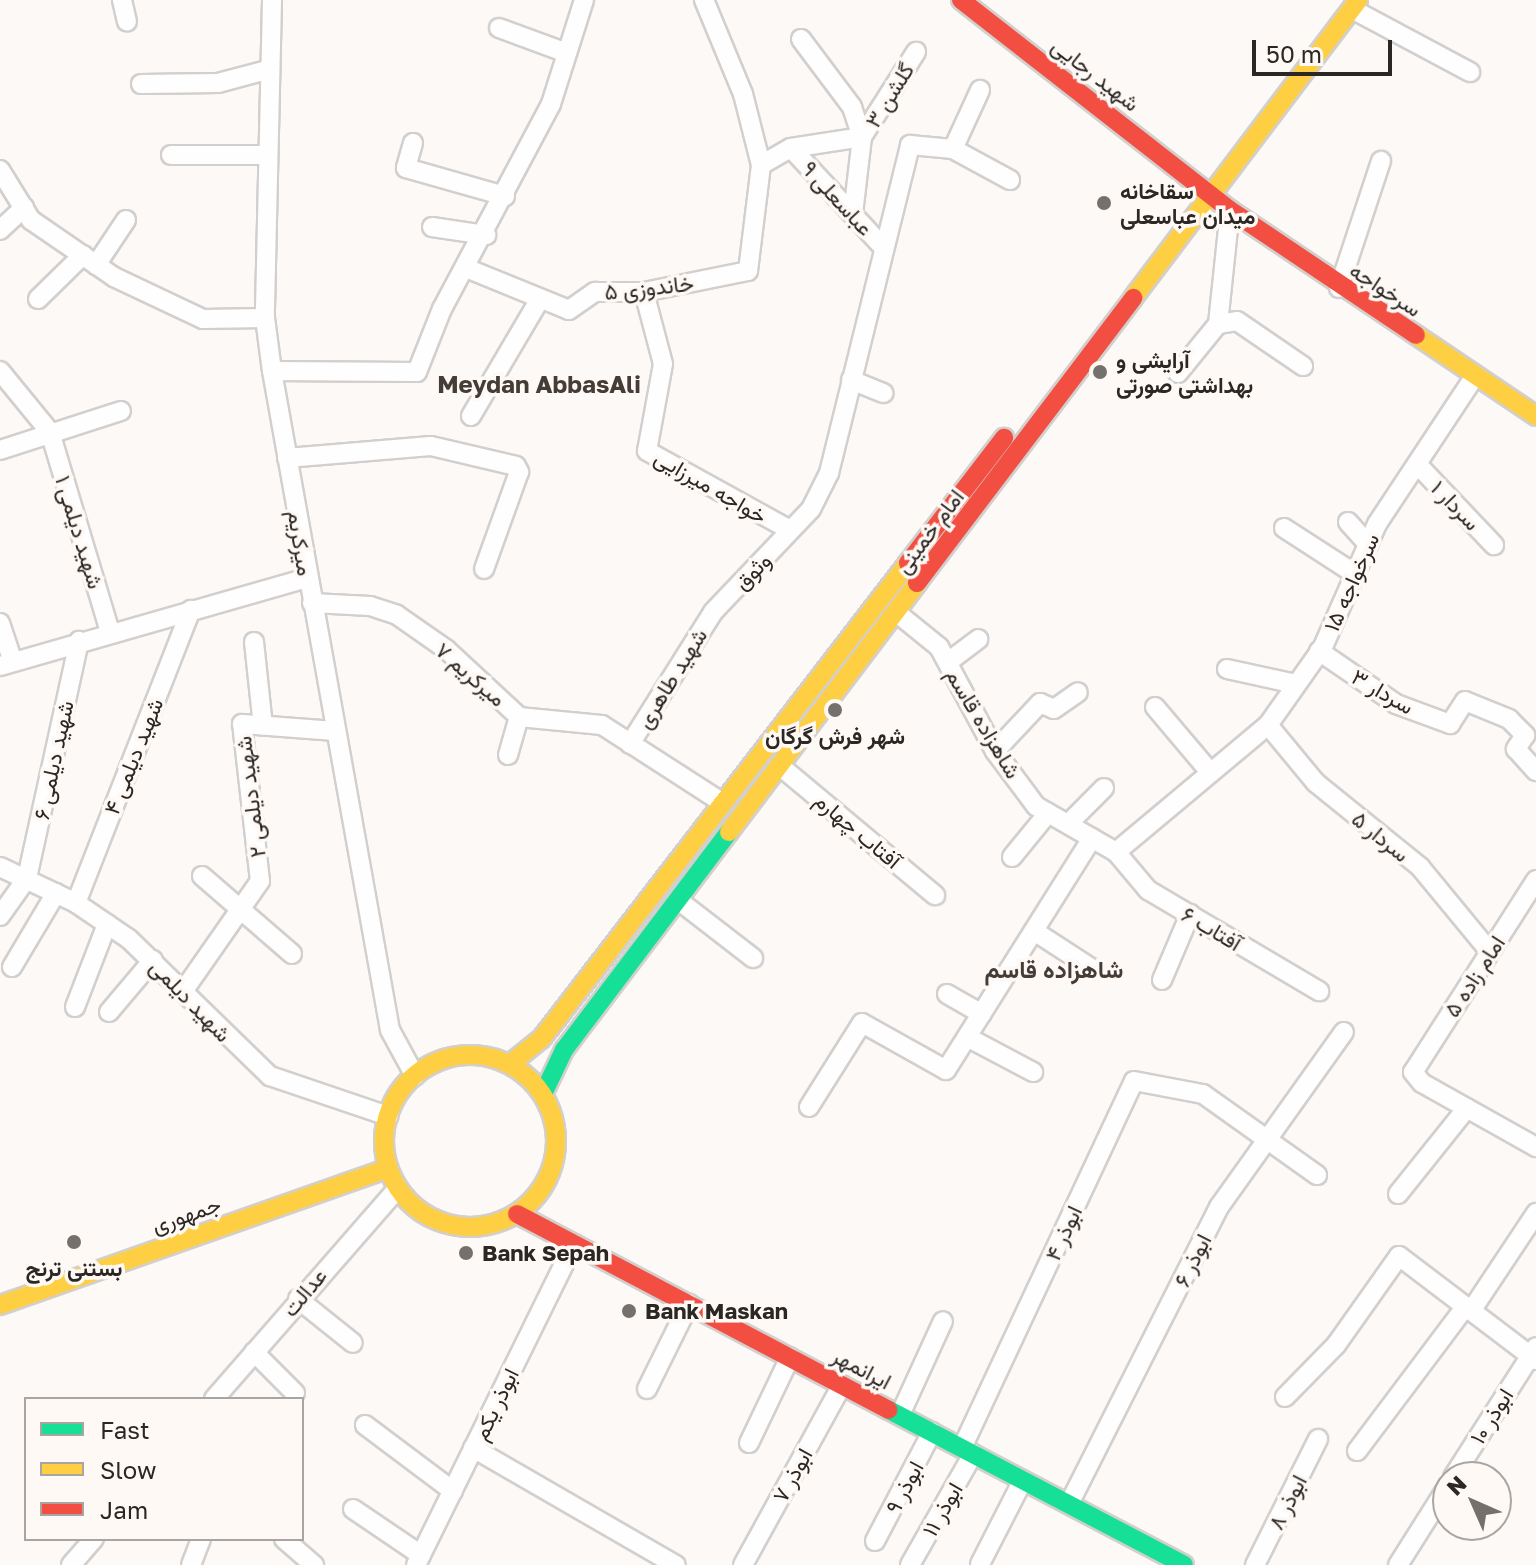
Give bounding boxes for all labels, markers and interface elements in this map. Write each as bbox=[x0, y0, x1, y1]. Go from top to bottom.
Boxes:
scale bar bbox=[1256, 24, 1396, 74]
street label: شهید رجایی bbox=[1047, 32, 1145, 116]
text: 50 m bbox=[1266, 39, 1322, 68]
street label: ۳ گلشن bbox=[859, 58, 919, 132]
street label: ۹ عباسعلی bbox=[797, 155, 879, 241]
place label: سقاخانه میدان عباسعلی bbox=[1120, 177, 1255, 228]
marker: سقاخانه میدان عباسعلی bbox=[1095, 194, 1113, 212]
street label: سرخواجه bbox=[1345, 256, 1427, 322]
street label: خاندوزی ۵ bbox=[603, 269, 695, 305]
place label: آرایشی و بهداشتی صورتی bbox=[1116, 346, 1253, 398]
marker: آرایشی و بهداشتی صورتی bbox=[1091, 363, 1109, 381]
district label: Meydan AbbasAli bbox=[437, 370, 641, 398]
street label: خواجه میرزایی bbox=[650, 443, 772, 529]
street label: شهید دیلمی ۱ bbox=[50, 472, 110, 592]
street label: ۱ سردار bbox=[1426, 475, 1486, 535]
street label: امام خمینی bbox=[889, 484, 969, 578]
street label: میرکریم bbox=[283, 508, 319, 578]
street label: سرخواجه ۱۵ bbox=[1318, 529, 1384, 635]
street label: وثوق bbox=[728, 547, 776, 595]
street label: شهید طاهری bbox=[630, 623, 712, 733]
street label: ۷ میرکریم bbox=[430, 636, 512, 712]
street label: شاهزاده قاسم bbox=[941, 663, 1027, 783]
street label: ۳ سردار bbox=[1347, 663, 1419, 719]
street label: ۴ شهید دیلمی bbox=[98, 694, 168, 818]
street label: ۶ شهید دیلمی bbox=[27, 698, 79, 822]
marker: شهر فرش گرگان bbox=[826, 701, 844, 719]
place label: شهر فرش گرگان bbox=[765, 723, 905, 749]
street label: ۲ شهید دیلمی bbox=[229, 735, 271, 859]
street label: آفتاب چهارم bbox=[810, 786, 906, 874]
street label: ۵ سردار bbox=[1347, 805, 1415, 867]
street label: آفتاب ۶ bbox=[1177, 900, 1247, 956]
street label: ۵ امام زاده bbox=[1438, 930, 1510, 1022]
street label: شهید دیلمی bbox=[145, 953, 237, 1047]
district label: شاهزاده قاسم bbox=[985, 955, 1123, 983]
street label: جمهوری bbox=[148, 1190, 224, 1238]
street label: ابوذر ۴ bbox=[1039, 1201, 1087, 1265]
street label: ابوذر ۶ bbox=[1168, 1229, 1216, 1291]
marker: بستنی ترنج bbox=[65, 1233, 83, 1251]
place label: Bank Sepah bbox=[482, 1240, 609, 1266]
marker: Bank Sepah bbox=[457, 1244, 475, 1262]
place label: بستنی ترنج bbox=[25, 1255, 123, 1281]
street label: عدالت bbox=[276, 1262, 332, 1322]
place label: Bank Maskan bbox=[645, 1298, 788, 1324]
marker: Bank Maskan bbox=[620, 1302, 638, 1320]
street label: ایرانمهر bbox=[828, 1342, 896, 1394]
street label: ابوذر یکم bbox=[466, 1364, 524, 1444]
street label: ابوذر ۱۰ bbox=[1464, 1383, 1518, 1449]
legend bbox=[24, 1397, 304, 1541]
text: Fast bbox=[100, 1415, 150, 1444]
street label: ۷ ابوذر bbox=[766, 1443, 818, 1507]
text: Slow bbox=[100, 1455, 156, 1484]
street label: ۹ ابوذر bbox=[879, 1456, 929, 1518]
north arrow bbox=[1432, 1461, 1512, 1541]
street label: ۸ ابوذر bbox=[1262, 1470, 1312, 1534]
text: N bbox=[1441, 1470, 1472, 1501]
street label: ابوذر ۱۱ bbox=[916, 1477, 968, 1541]
text: Jam bbox=[100, 1495, 148, 1524]

